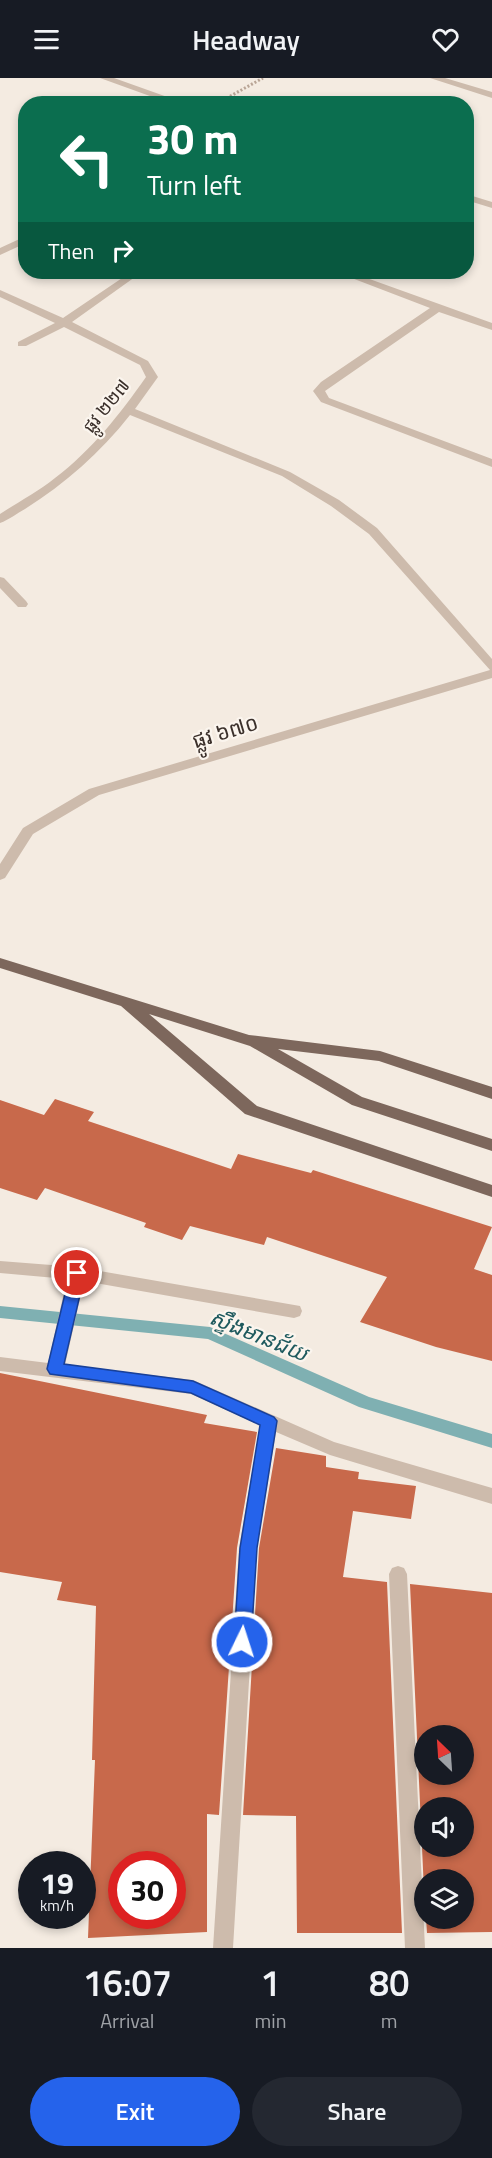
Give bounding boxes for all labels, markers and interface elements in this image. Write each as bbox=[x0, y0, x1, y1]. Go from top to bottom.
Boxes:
text: Headway bbox=[192, 19, 300, 60]
icon: menu bbox=[30, 23, 63, 56]
icon: heart bbox=[429, 23, 462, 56]
text: 30 m bbox=[147, 106, 239, 170]
icon: left bbox=[48, 120, 126, 198]
text: Turn left bbox=[147, 164, 241, 205]
text: Then bbox=[48, 234, 94, 268]
icon: right bbox=[106, 234, 139, 267]
street label: ផ្លូវ ២២៧ bbox=[76, 373, 139, 441]
street label: ផ្លូវ ៦៧០ bbox=[188, 706, 263, 760]
pin bbox=[51, 1247, 102, 1298]
icon: arrive bbox=[60, 1256, 93, 1289]
water label: ស្ទឹងមានជ័យ bbox=[205, 1300, 315, 1371]
position arrow bbox=[210, 1610, 274, 1674]
north arrow bbox=[414, 1725, 474, 1785]
map controls bbox=[414, 1725, 474, 1929]
button: sound bbox=[414, 1797, 474, 1857]
speed limit sign: 30 bbox=[108, 1851, 186, 1929]
text: 19 bbox=[40, 1860, 74, 1906]
button: layers bbox=[414, 1869, 474, 1929]
text: km/h bbox=[40, 1894, 74, 1917]
text: 16:07 bbox=[83, 1955, 172, 2010]
text: 1 bbox=[260, 1955, 281, 2010]
text: 80 bbox=[369, 1955, 409, 2010]
text: Arrival bbox=[100, 2005, 154, 2036]
text: min bbox=[255, 2005, 286, 2036]
text: m bbox=[381, 2005, 398, 2036]
button: Exit bbox=[30, 2077, 240, 2146]
button: Share bbox=[252, 2077, 462, 2146]

